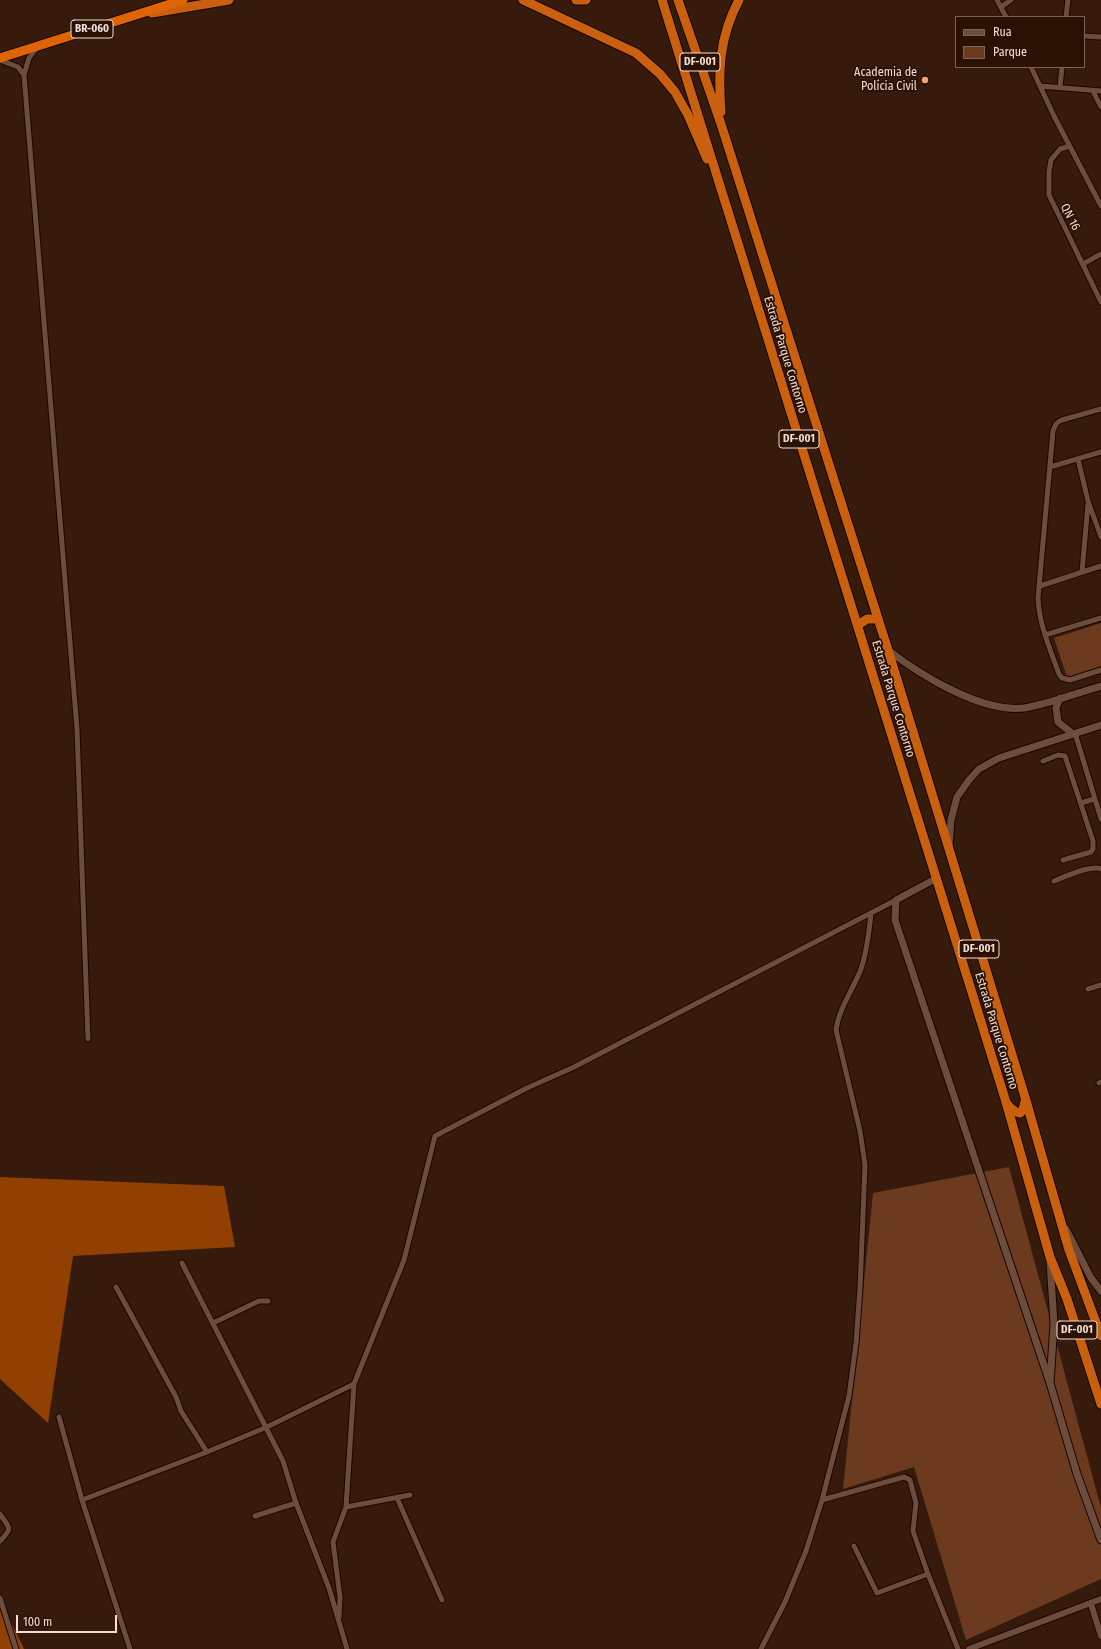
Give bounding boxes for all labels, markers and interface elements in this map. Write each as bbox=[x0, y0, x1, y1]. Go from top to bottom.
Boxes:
legend bbox=[955, 16, 1085, 68]
road number: BR-060 bbox=[71, 20, 113, 38]
text: Rua bbox=[993, 25, 1012, 39]
text: Parque bbox=[993, 45, 1027, 59]
road number: DF-001 bbox=[680, 53, 720, 71]
place label: Academia de Polícia Civil bbox=[854, 66, 917, 94]
marker: Academia de Polícia Civil bbox=[920, 75, 930, 85]
street label: QN 16 bbox=[1057, 201, 1083, 233]
street label: Estrada Parque Contorno bbox=[760, 295, 810, 415]
road number: DF-001 bbox=[779, 430, 819, 448]
street label: Estrada Parque Contorno bbox=[868, 639, 918, 759]
road number: DF-001 bbox=[959, 940, 999, 958]
street label: Estrada Parque Contorno bbox=[971, 971, 1021, 1091]
road number: DF-001 bbox=[1057, 1321, 1097, 1339]
scale bar bbox=[18, 1607, 119, 1633]
text: 100 m bbox=[23, 1615, 52, 1629]

